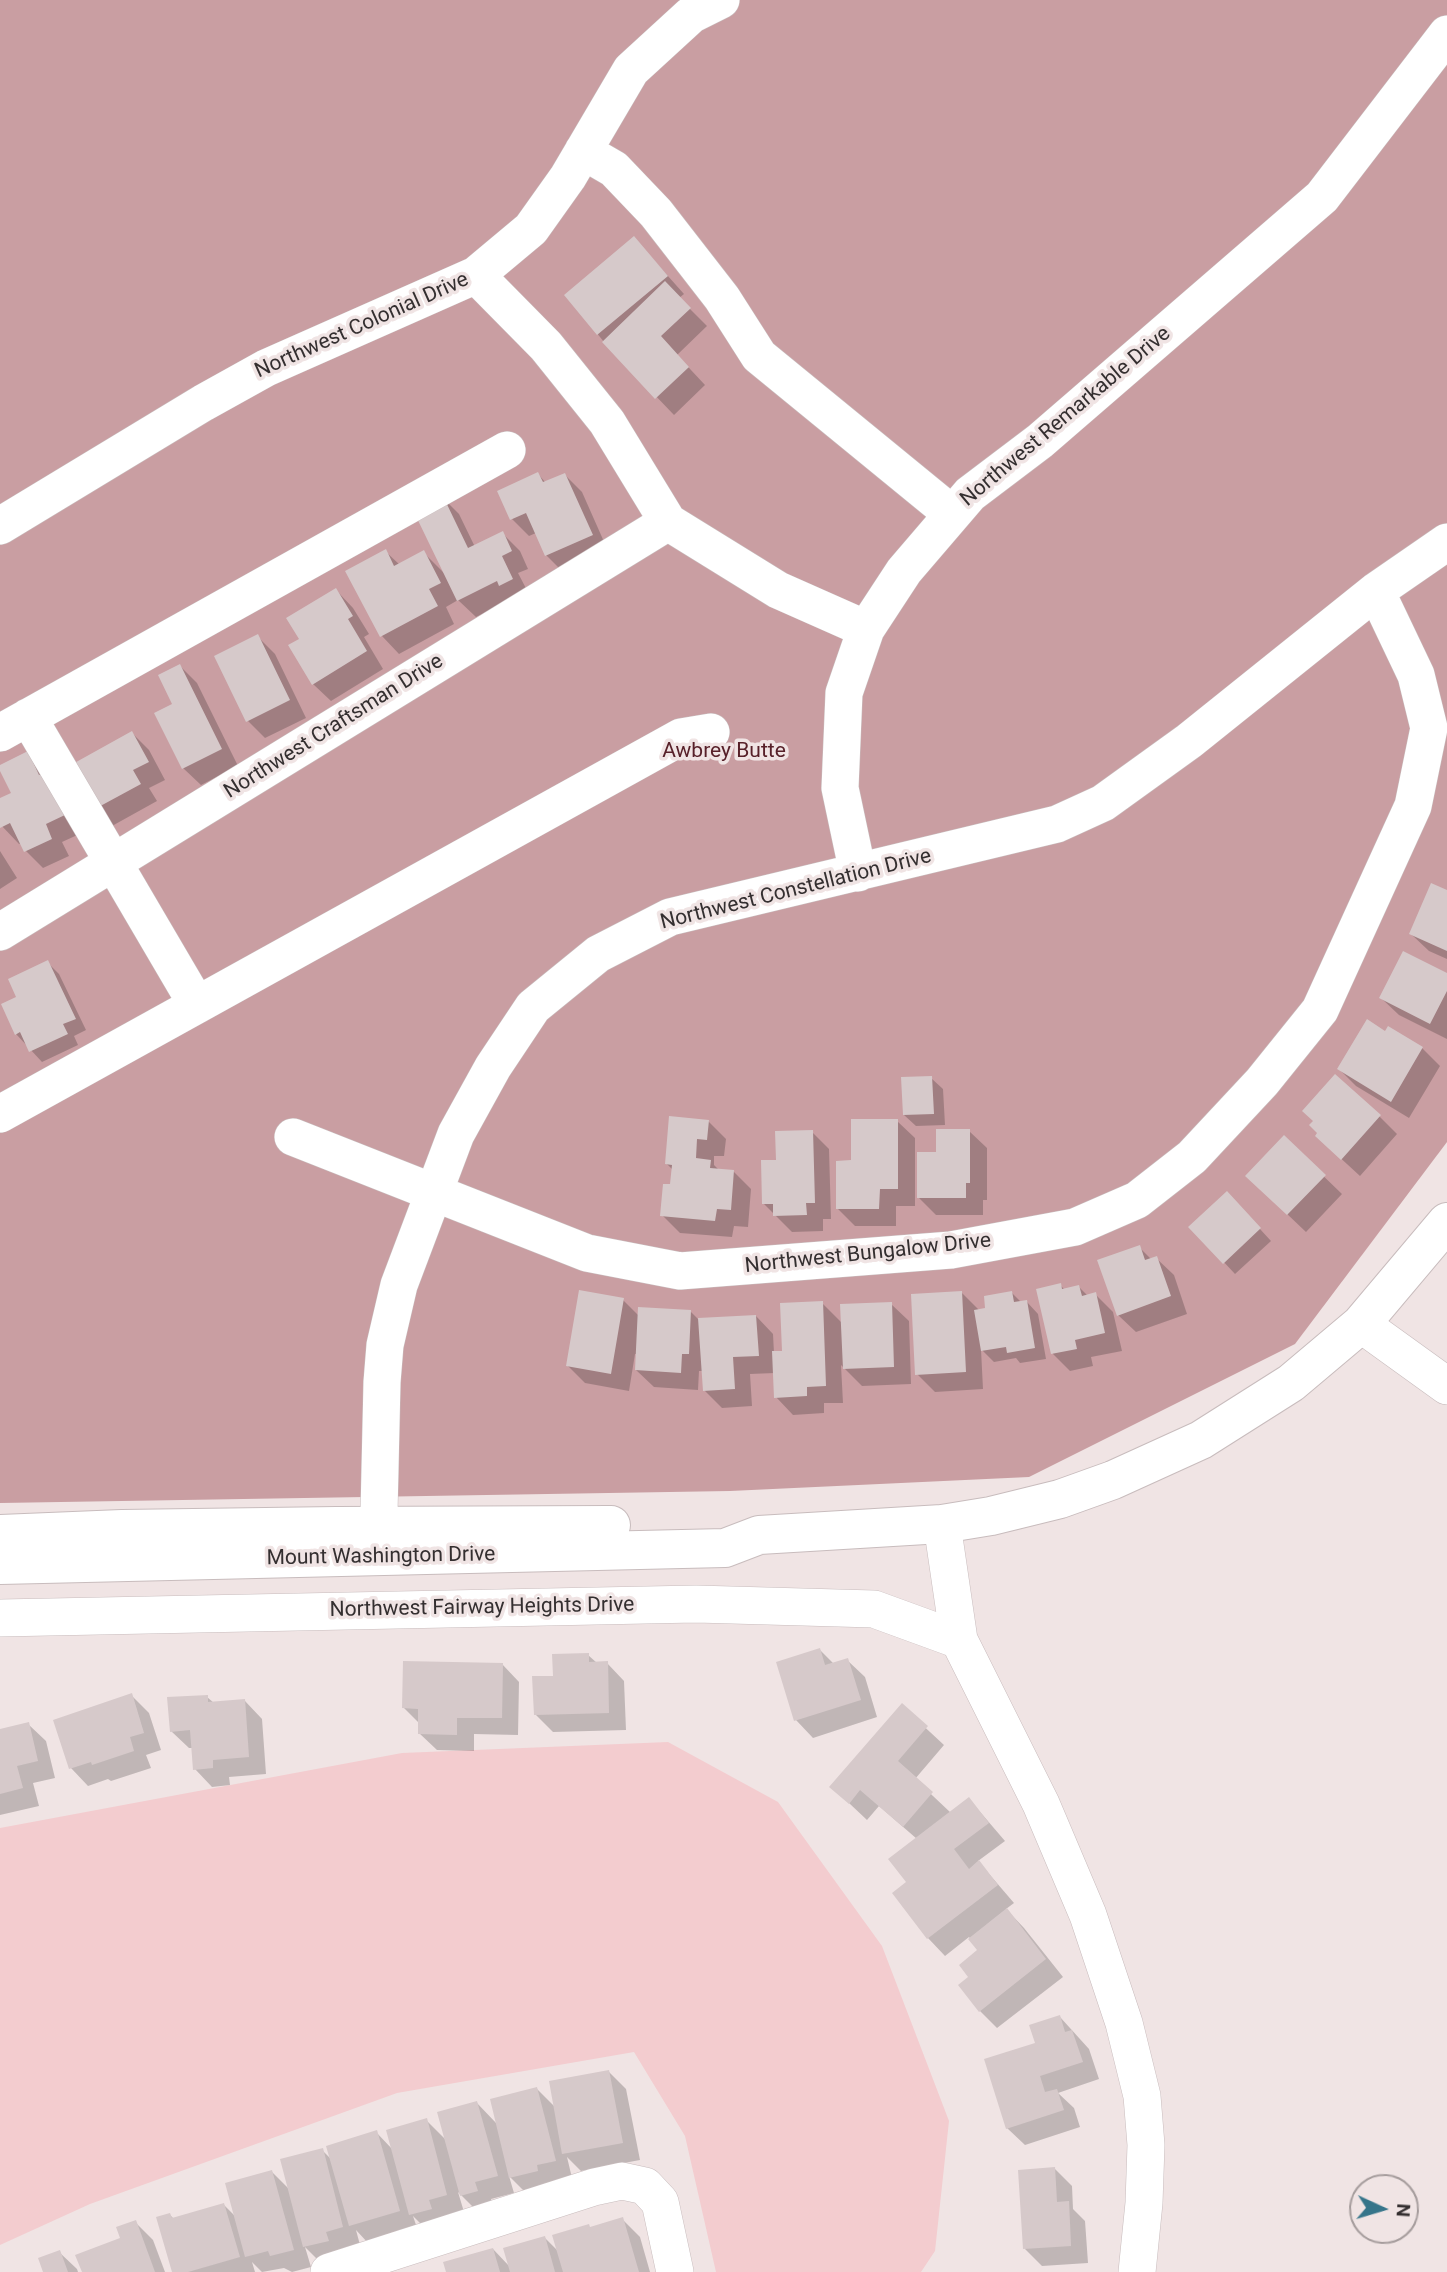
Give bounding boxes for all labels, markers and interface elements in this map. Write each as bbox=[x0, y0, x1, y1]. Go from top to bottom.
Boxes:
street label: Northwest Colonial Drive bbox=[251, 267, 473, 385]
street label: Northwest Remarkable Drive bbox=[956, 322, 1176, 512]
street label: Northwest Craftsman Drive bbox=[220, 649, 448, 805]
park label: Awbrey Butte bbox=[662, 739, 786, 765]
street label: Northwest Constellation Drive bbox=[658, 844, 934, 936]
street label: Northwest Bungalow Drive bbox=[744, 1229, 992, 1279]
street label: Mount Washington Drive bbox=[266, 1542, 496, 1572]
street label: Northwest Fairway Heights Drive bbox=[329, 1593, 635, 1623]
north arrow bbox=[1349, 2174, 1419, 2244]
text: N bbox=[1392, 2203, 1415, 2218]

